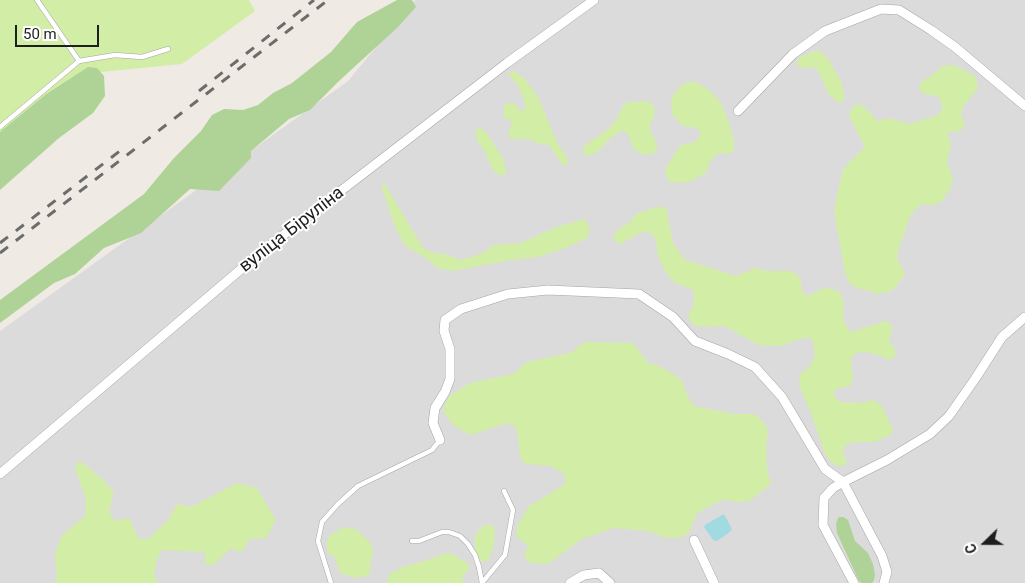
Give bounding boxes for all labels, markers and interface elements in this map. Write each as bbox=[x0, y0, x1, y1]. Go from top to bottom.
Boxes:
scale bar bbox=[18, 15, 101, 47]
text: 50 m bbox=[23, 25, 57, 43]
street label: вуліца Біруліна bbox=[235, 182, 349, 278]
north arrow bbox=[960, 518, 1010, 568]
text: С bbox=[962, 541, 980, 556]

